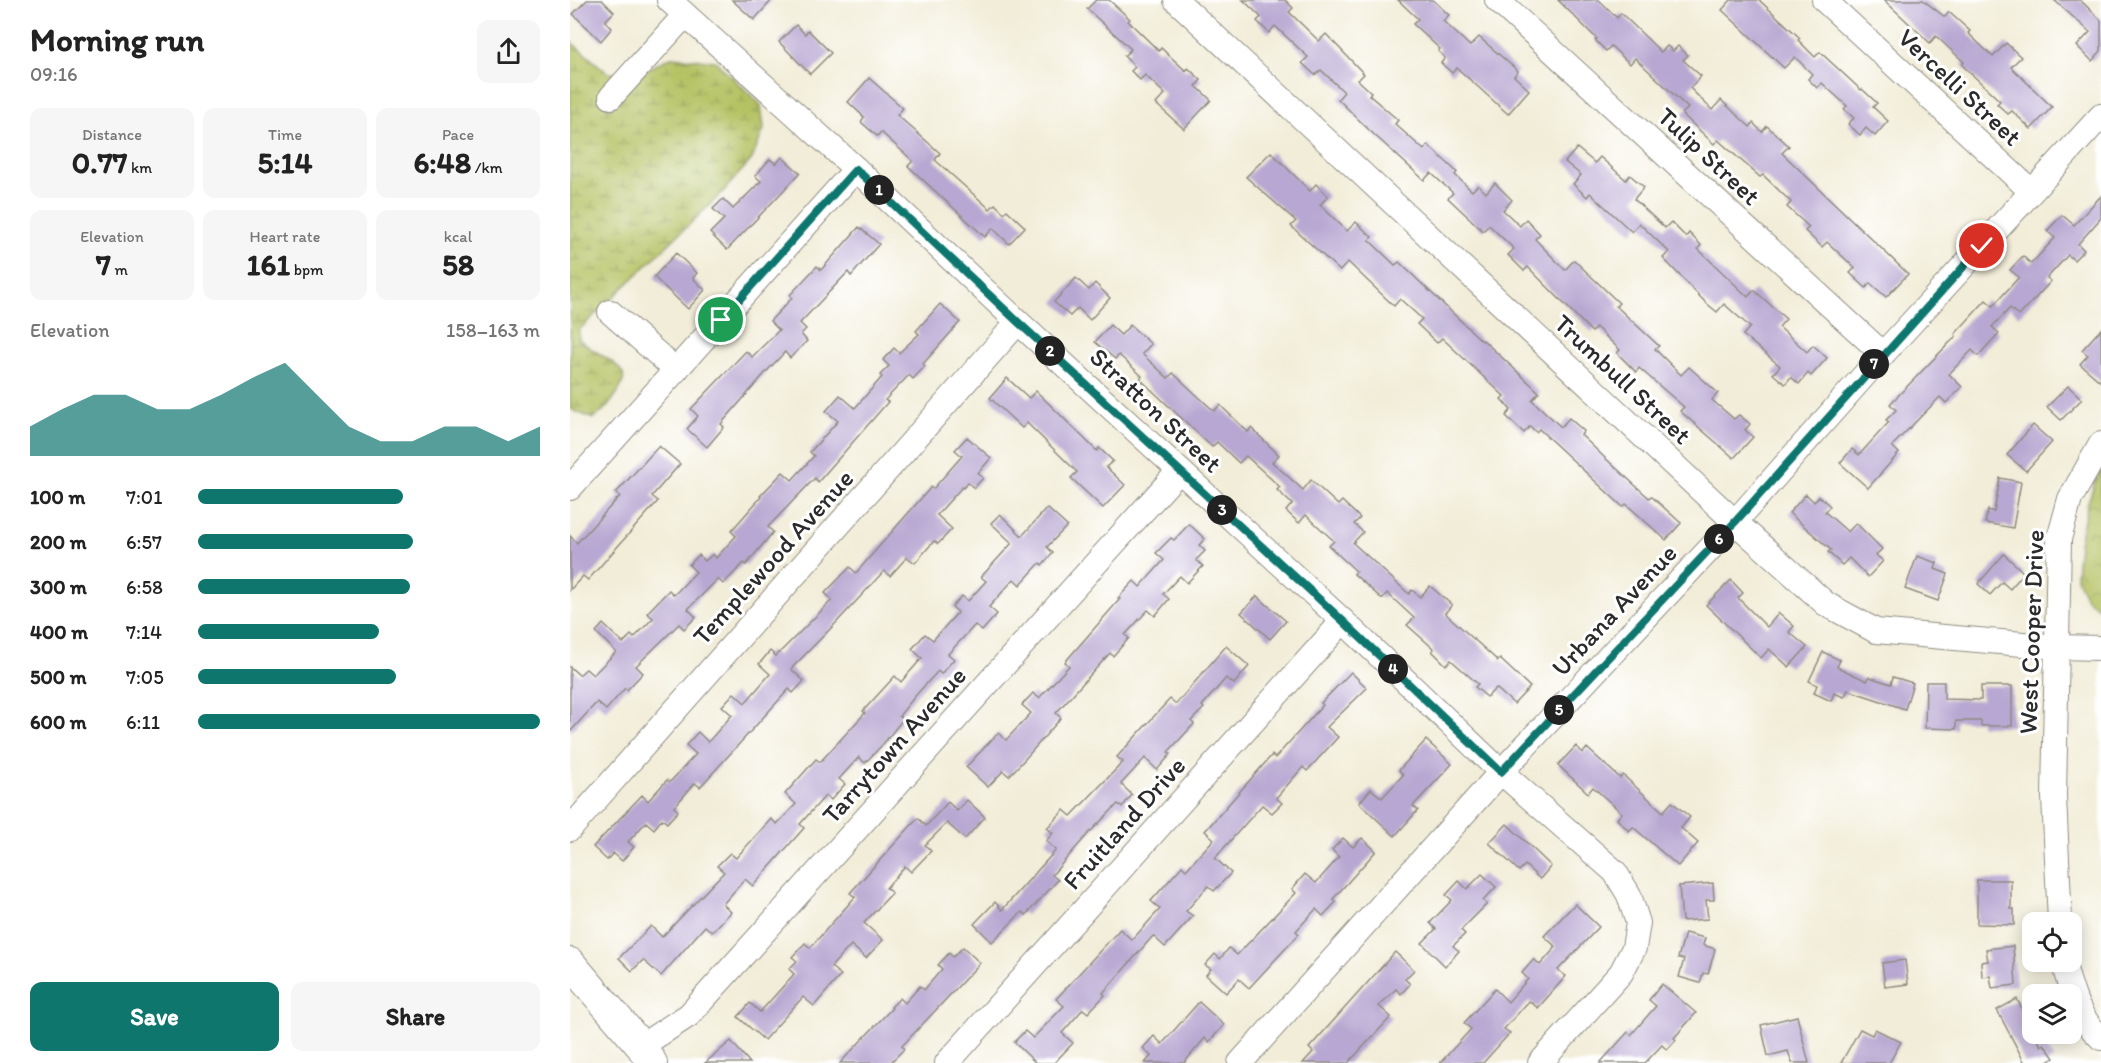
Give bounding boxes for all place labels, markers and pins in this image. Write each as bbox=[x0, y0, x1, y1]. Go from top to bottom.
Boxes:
pin: 1 bbox=[864, 175, 894, 205]
pin bbox=[1956, 220, 2007, 271]
pin bbox=[695, 294, 746, 345]
pin: 2 bbox=[1035, 336, 1065, 366]
pin: 7 bbox=[1859, 349, 1889, 379]
pin: 3 bbox=[1207, 495, 1237, 525]
pin: 6 bbox=[1704, 524, 1734, 554]
pin: 4 bbox=[1378, 654, 1408, 684]
pin: 5 bbox=[1544, 695, 1574, 725]

